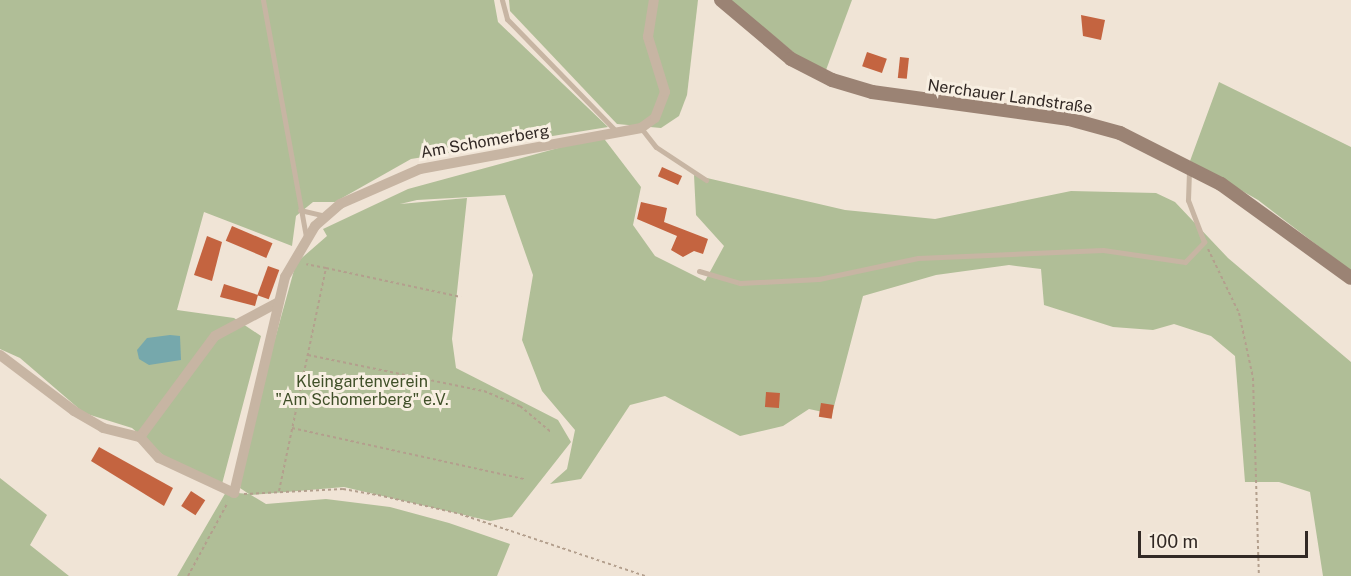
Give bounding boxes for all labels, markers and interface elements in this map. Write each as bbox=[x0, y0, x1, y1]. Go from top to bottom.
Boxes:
street label: Nerchauer Landstraße bbox=[926, 76, 1094, 118]
street label: Am Schomerberg bbox=[419, 121, 551, 163]
park label: Kleingartenverein "Am Schomerberg" e.V. bbox=[275, 372, 449, 410]
scale bar bbox=[1141, 519, 1310, 557]
text: 100 m bbox=[1149, 531, 1198, 552]

